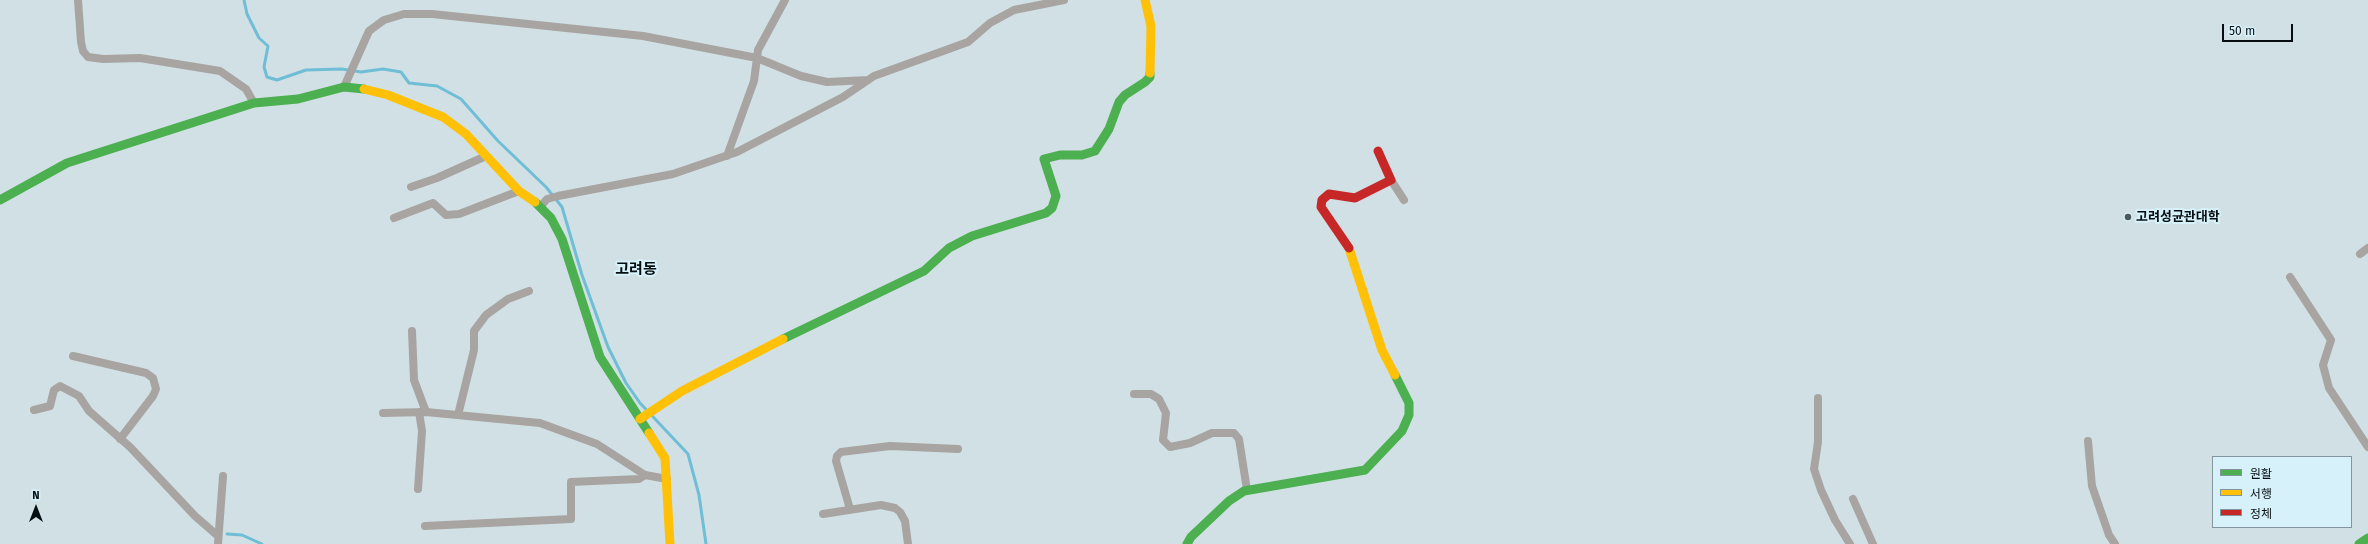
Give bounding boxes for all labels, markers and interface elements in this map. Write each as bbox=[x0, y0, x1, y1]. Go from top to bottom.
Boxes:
scale bar bbox=[2224, 16, 2295, 42]
text: 50 m bbox=[2229, 24, 2255, 38]
place label: 고려성균관대학 bbox=[2136, 209, 2220, 225]
marker: 고려성균관대학 bbox=[2123, 212, 2133, 222]
district label: 고려동 bbox=[615, 261, 657, 279]
legend bbox=[2212, 456, 2352, 528]
text: 원활 bbox=[2250, 467, 2272, 481]
text: 서행 bbox=[2250, 487, 2272, 501]
north arrow bbox=[16, 488, 56, 528]
text: N bbox=[32, 489, 40, 502]
text: 정체 bbox=[2250, 507, 2272, 521]

